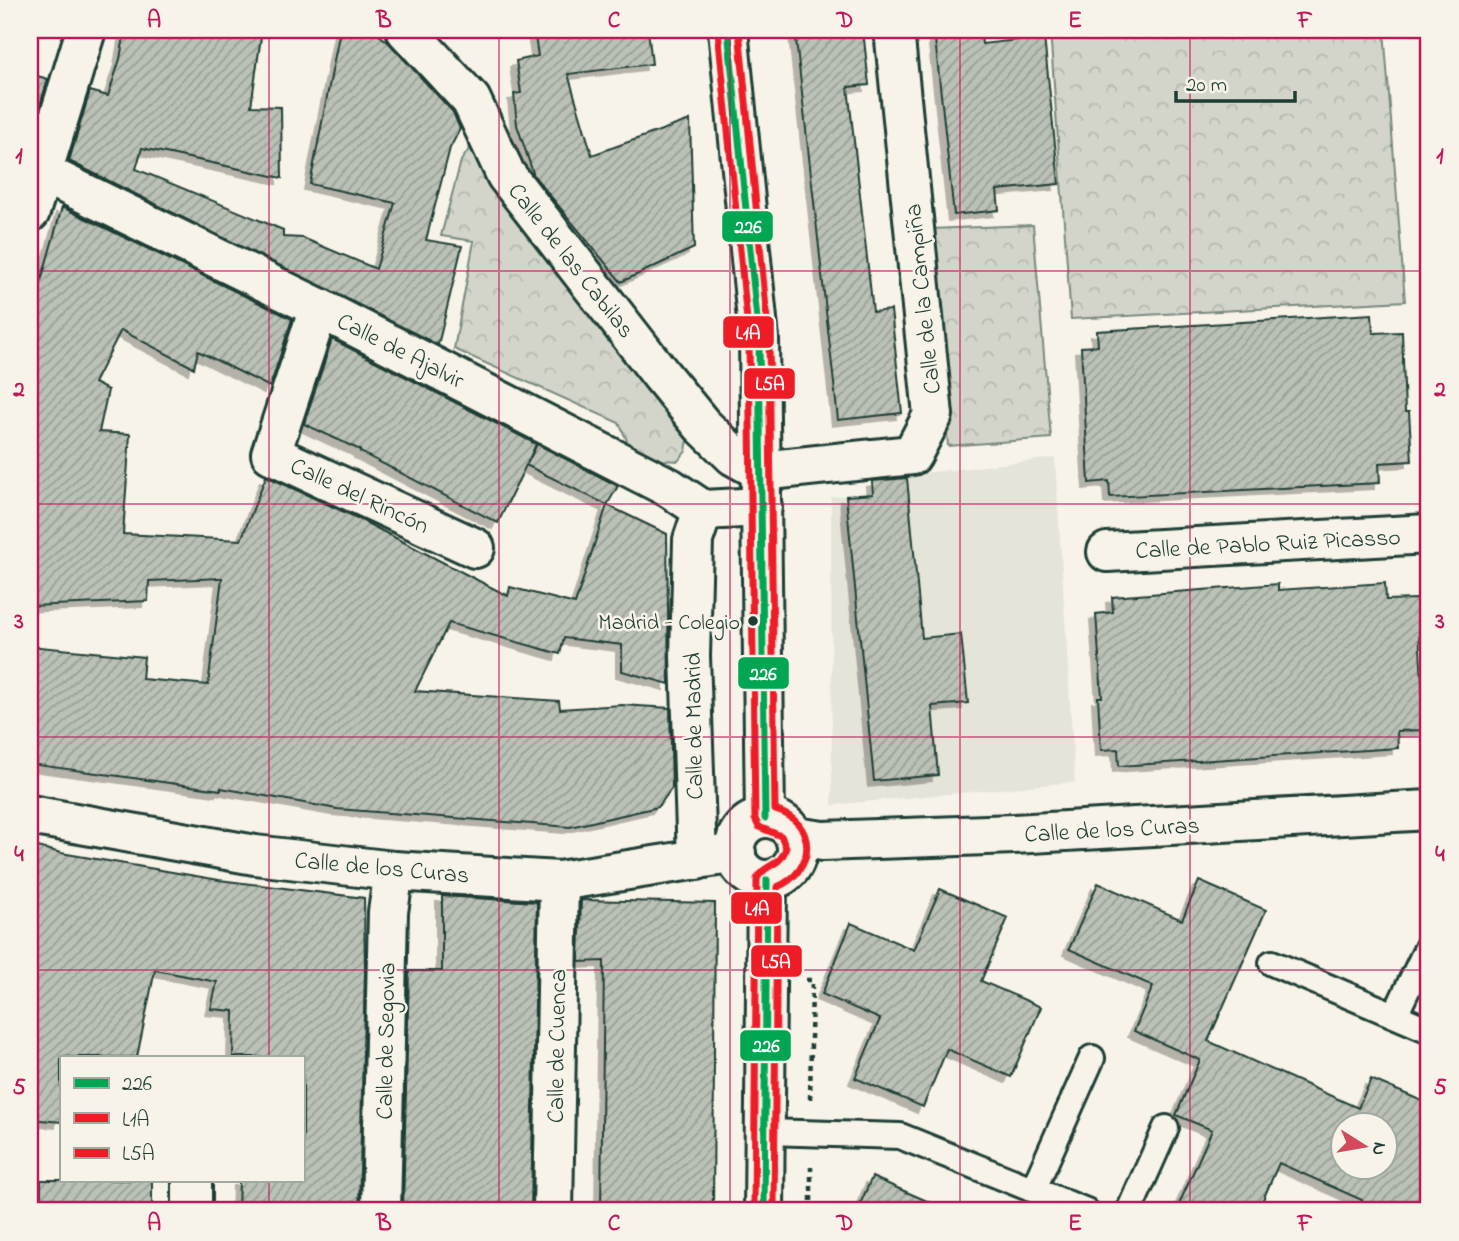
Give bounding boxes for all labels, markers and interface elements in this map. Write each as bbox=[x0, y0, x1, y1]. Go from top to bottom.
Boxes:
text: A bbox=[147, 5, 161, 38]
text: B bbox=[375, 5, 392, 38]
text: C bbox=[608, 5, 621, 38]
text: D bbox=[836, 5, 853, 38]
text: E bbox=[1068, 5, 1082, 38]
text: F bbox=[1297, 5, 1313, 38]
scale bar bbox=[1176, 60, 1294, 104]
text: 20 m bbox=[1186, 71, 1227, 101]
text: 1 bbox=[15, 141, 23, 174]
text: 1 bbox=[1436, 141, 1444, 174]
street label: Calle de las Cabilas bbox=[498, 176, 642, 347]
street label: Calle de la Campiña bbox=[897, 202, 952, 396]
line badge: 226 bbox=[721, 210, 774, 243]
text: 226 bbox=[733, 215, 762, 242]
street label: Calle de Ajalvir bbox=[330, 305, 470, 400]
line badge: L1A bbox=[722, 315, 775, 349]
text: L1A bbox=[736, 321, 761, 348]
line badge: L5A bbox=[743, 367, 796, 400]
text: L5A bbox=[755, 372, 785, 399]
text: 2 bbox=[12, 374, 25, 407]
text: 2 bbox=[1433, 374, 1446, 407]
street label: Calle del Rincón bbox=[284, 450, 434, 545]
street label: Calle de Pablo Ruiz Picasso bbox=[1135, 521, 1402, 570]
text: 3 bbox=[13, 606, 24, 639]
text: 3 bbox=[1434, 606, 1445, 639]
place label: Madrid - Colegio bbox=[598, 608, 740, 641]
marker: Madrid - Colegio bbox=[746, 614, 760, 628]
street label: Calle de Madrid bbox=[677, 651, 714, 800]
line badge: 226 bbox=[737, 656, 790, 690]
text: 226 bbox=[748, 662, 777, 689]
street label: Calle de los Curas bbox=[1024, 809, 1201, 854]
text: 4 bbox=[14, 839, 24, 872]
text: 4 bbox=[1435, 839, 1445, 872]
street label: Calle de los Curas bbox=[293, 844, 471, 895]
line badge: L1A bbox=[730, 891, 783, 925]
text: L1A bbox=[745, 897, 770, 924]
line badge: L5A bbox=[750, 944, 803, 978]
text: L5A bbox=[761, 950, 791, 977]
street label: Calle de Segovia bbox=[369, 962, 406, 1120]
street label: Calle de Cuenca bbox=[540, 969, 577, 1123]
line badge: 226 bbox=[739, 1029, 792, 1062]
text: 226 bbox=[751, 1034, 780, 1061]
legend bbox=[60, 1056, 304, 1182]
text: 226 bbox=[122, 1070, 152, 1100]
text: 5 bbox=[12, 1072, 26, 1105]
text: 5 bbox=[1433, 1072, 1447, 1105]
text: L1A bbox=[122, 1106, 149, 1136]
north arrow bbox=[1330, 1112, 1400, 1182]
text: L5A bbox=[122, 1140, 155, 1170]
text: N bbox=[1364, 1140, 1393, 1158]
text: A bbox=[147, 1208, 161, 1241]
text: B bbox=[375, 1208, 392, 1241]
text: C bbox=[608, 1208, 621, 1241]
text: D bbox=[836, 1208, 853, 1241]
text: E bbox=[1068, 1208, 1082, 1241]
text: F bbox=[1297, 1208, 1313, 1241]

